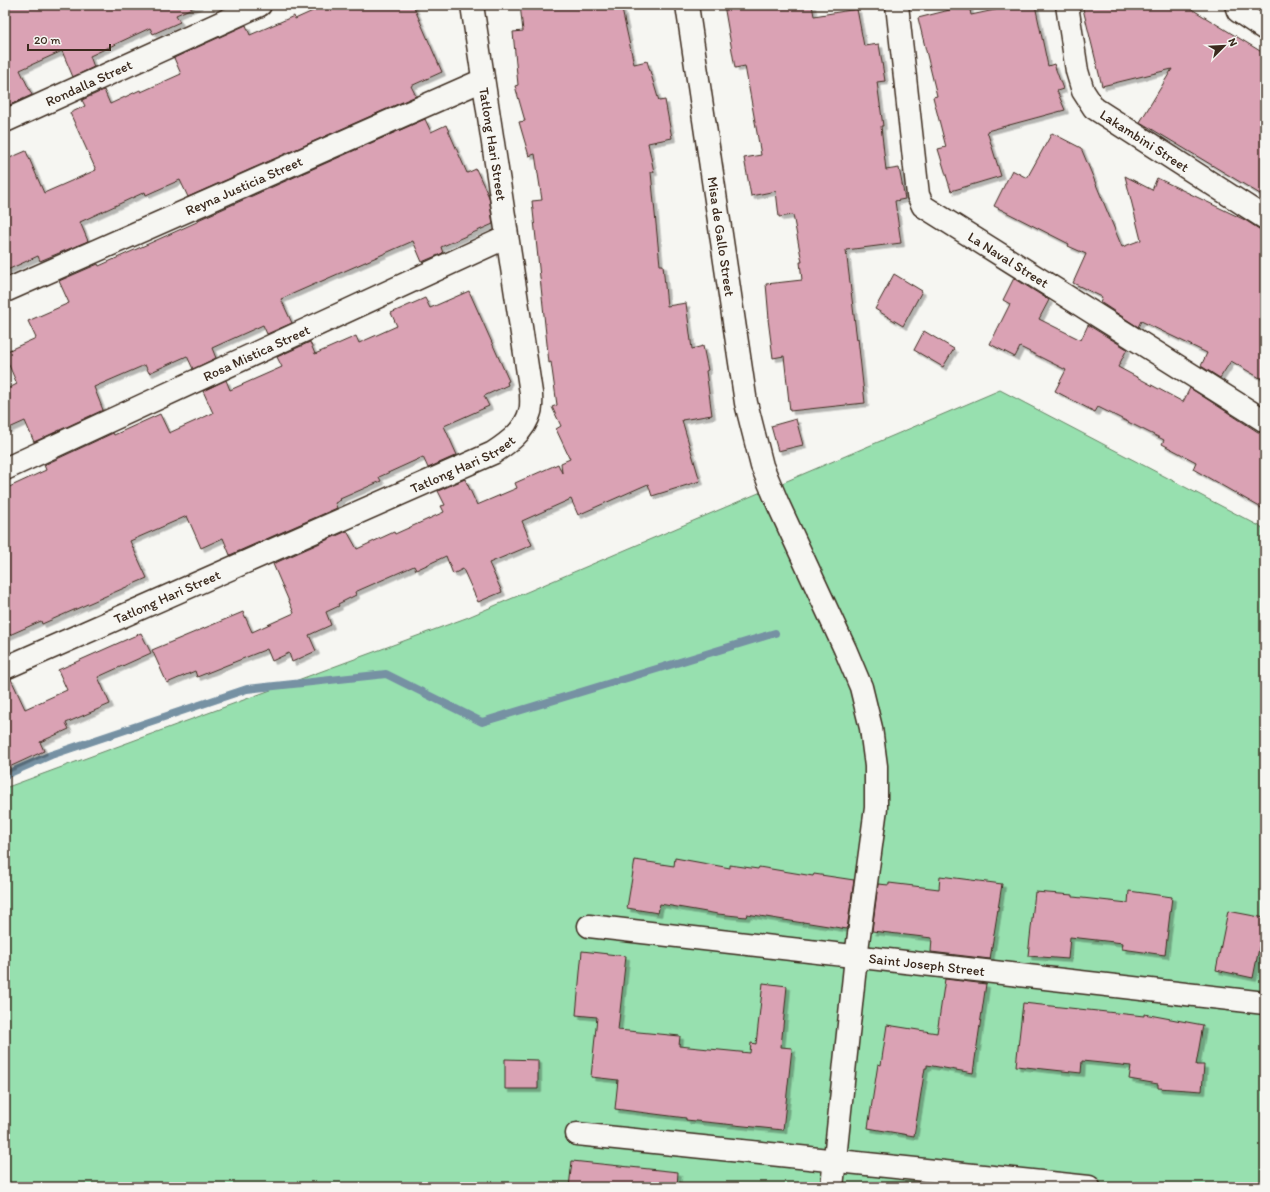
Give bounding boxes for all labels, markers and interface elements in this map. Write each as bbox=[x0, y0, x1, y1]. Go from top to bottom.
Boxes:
scale bar bbox=[28, 26, 110, 52]
north arrow bbox=[1204, 26, 1244, 66]
text: 20 m bbox=[34, 33, 61, 47]
text: N bbox=[1225, 36, 1240, 48]
street label: Rondalla Street bbox=[43, 56, 135, 110]
street label: Tatlong Hari Street bbox=[475, 86, 510, 202]
street label: Lakambini Street bbox=[1096, 106, 1192, 176]
street label: Reyna Justicia Street bbox=[183, 153, 305, 219]
street label: Misa de Gallo Street bbox=[704, 176, 738, 298]
street label: La Naval Street bbox=[965, 228, 1052, 292]
street label: Rosa Mistica Street bbox=[201, 321, 313, 385]
street label: Tatlong Hari Street bbox=[408, 432, 519, 497]
street label: Tatlong Hari Street bbox=[111, 566, 223, 628]
street label: Saint Joseph Street bbox=[868, 950, 986, 980]

